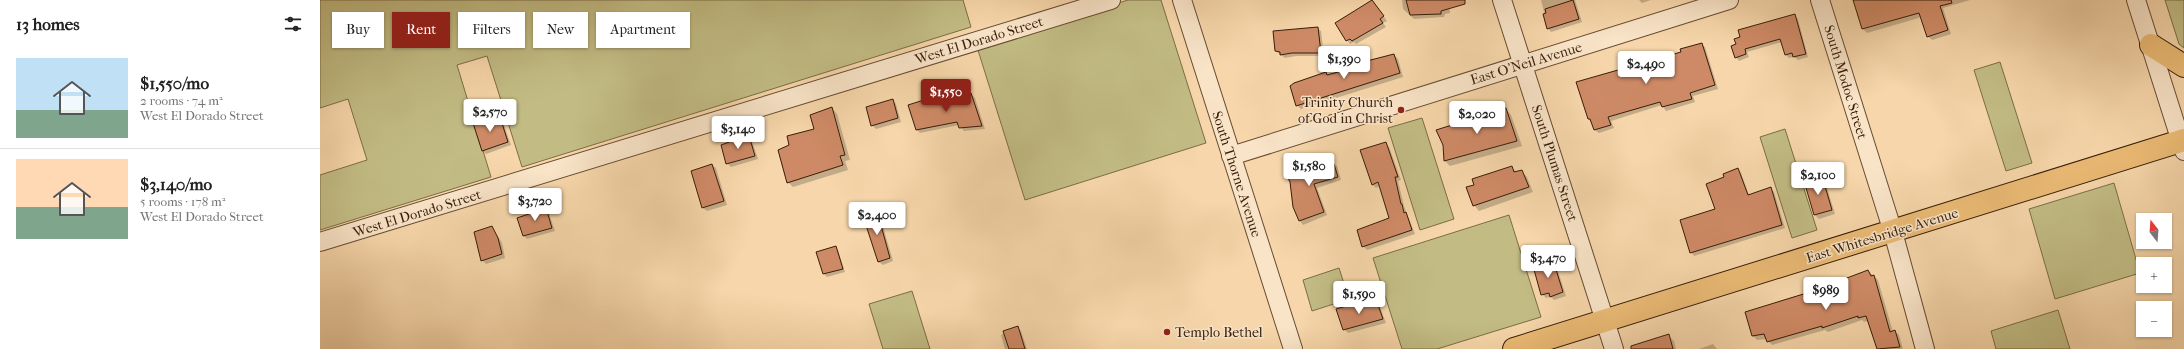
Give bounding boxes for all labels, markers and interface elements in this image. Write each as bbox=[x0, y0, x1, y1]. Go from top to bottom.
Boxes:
chip: Buy bbox=[332, 12, 384, 48]
chip: Rent bbox=[392, 12, 450, 48]
chip: Filters bbox=[458, 12, 525, 48]
chip: New bbox=[533, 12, 588, 48]
chip: Apartment bbox=[596, 12, 690, 48]
icon: filters bbox=[282, 13, 304, 35]
street label: West El Dorado Street bbox=[912, 13, 1045, 68]
text: 13 homes bbox=[16, 14, 79, 34]
street label: South Modoc Street bbox=[1820, 23, 1871, 141]
street label: East O'Neil Avenue bbox=[1468, 38, 1584, 89]
pin: $1,390 bbox=[1311, 46, 1377, 80]
text: $1,390 bbox=[1327, 51, 1361, 66]
pin: $2,490 bbox=[1613, 51, 1679, 85]
text: $2,490 bbox=[1627, 56, 1665, 71]
text: $1,550/mo bbox=[140, 73, 209, 93]
icon: home bbox=[48, 74, 96, 122]
pin: $1,550 bbox=[913, 79, 979, 113]
text: $1,550 bbox=[930, 84, 962, 99]
text: 2 rooms · 74 m² bbox=[140, 93, 223, 108]
place label: Trinity Church of God in Christ bbox=[1298, 94, 1393, 127]
pin: $2,570 bbox=[457, 99, 523, 133]
pin: $2,020 bbox=[1444, 101, 1510, 135]
street label: South Plumas Street bbox=[1528, 103, 1581, 223]
text: $2,570 bbox=[472, 104, 508, 119]
marker: Trinity Church of God in Christ bbox=[1396, 105, 1406, 115]
text: $2,020 bbox=[1458, 106, 1496, 121]
text: West El Dorado Street bbox=[140, 108, 264, 123]
street label: South Thorne Avenue bbox=[1208, 109, 1265, 239]
pin: $3,140 bbox=[705, 116, 771, 150]
text: $3,140 bbox=[721, 121, 755, 136]
pin: $1,580 bbox=[1276, 153, 1342, 187]
text: $1,580 bbox=[1292, 158, 1326, 173]
pin: $2,100 bbox=[1785, 162, 1851, 196]
text: $2,100 bbox=[1800, 167, 1836, 182]
text: $3,140/mo bbox=[140, 174, 212, 194]
icon: home bbox=[48, 175, 96, 223]
street label: West El Dorado Street bbox=[350, 186, 483, 241]
pin: $3,720 bbox=[502, 188, 568, 222]
text: $3,720 bbox=[518, 193, 552, 208]
text: 5 rooms · 178 m² bbox=[140, 194, 226, 209]
pin: $2,400 bbox=[844, 202, 910, 236]
street label: East Whitesbridge Avenue bbox=[1804, 204, 1960, 267]
text: $2,400 bbox=[858, 207, 896, 222]
text: West El Dorado Street bbox=[140, 209, 264, 224]
north arrow bbox=[2136, 213, 2172, 249]
map controls bbox=[2136, 213, 2172, 337]
pin: $3,470 bbox=[1515, 245, 1581, 279]
text: $3,470 bbox=[1530, 250, 1566, 265]
button: + bbox=[2136, 257, 2172, 293]
pin: $989 bbox=[1802, 277, 1850, 311]
pin: $1,590 bbox=[1326, 281, 1392, 315]
text: $989 bbox=[1812, 282, 1840, 297]
text: $1,590 bbox=[1342, 286, 1376, 301]
button: − bbox=[2136, 301, 2172, 337]
place label: Templo Bethel bbox=[1175, 324, 1263, 341]
marker: Templo Bethel bbox=[1162, 327, 1172, 337]

